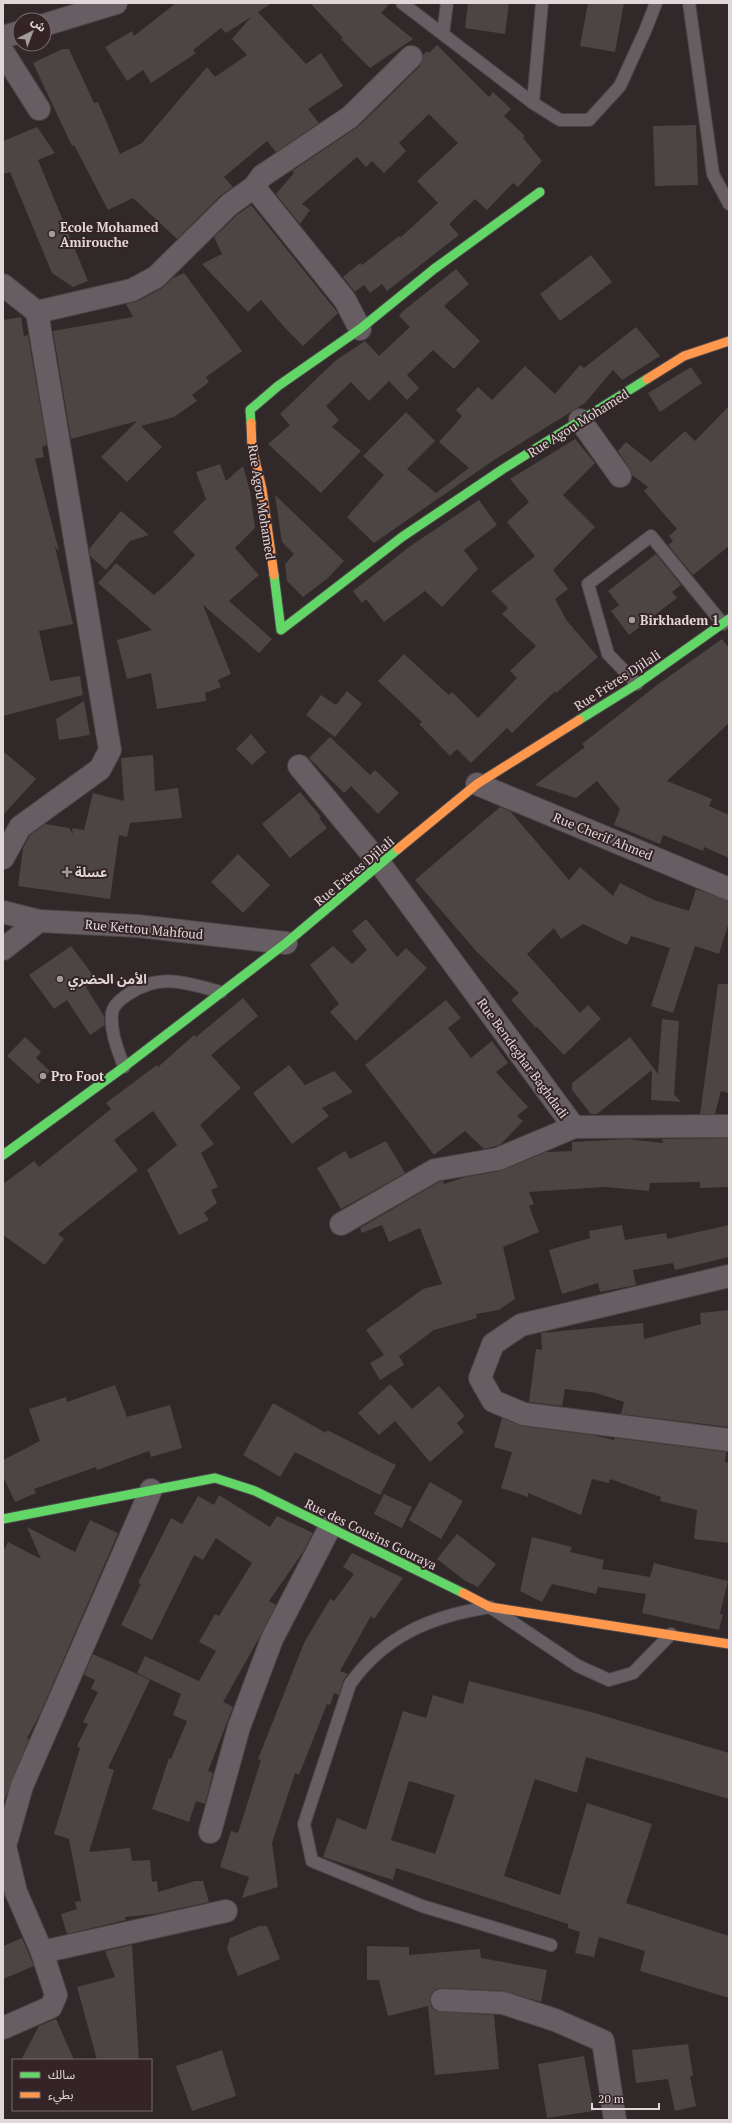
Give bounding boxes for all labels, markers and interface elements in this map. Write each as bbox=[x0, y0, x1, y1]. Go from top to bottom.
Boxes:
north arrow bbox=[12, 12, 52, 52]
text: ش bbox=[28, 14, 49, 35]
place label: Ecole Mohamed Amirouche bbox=[60, 218, 159, 251]
marker: Ecole Mohamed Amirouche bbox=[47, 229, 57, 239]
street label: Rue Agou Mohamed bbox=[524, 385, 632, 461]
street label: Rue Agou Mohamed bbox=[244, 443, 280, 561]
place label: Birkhadem 1 bbox=[640, 611, 719, 629]
marker: Birkhadem 1 bbox=[627, 615, 637, 625]
street label: Rue Frères Djilali bbox=[570, 645, 664, 715]
street label: Rue Cherif Ahmed bbox=[551, 808, 655, 864]
street label: Rue Frères Djilali bbox=[310, 832, 398, 910]
place label: عسلة bbox=[75, 863, 107, 881]
marker: عسلة bbox=[62, 867, 72, 877]
street label: Rue Kettou Mahfoud bbox=[84, 915, 204, 943]
place label: الأمن الحضري bbox=[68, 970, 147, 990]
marker: الأمن الحضري bbox=[55, 974, 65, 984]
street label: Rue Bendeghar Baghdadi bbox=[473, 994, 573, 1122]
place label: Pro Foot bbox=[51, 1067, 105, 1085]
marker: Pro Foot bbox=[38, 1071, 48, 1081]
street label: Rue des Cousins Gouraya bbox=[302, 1494, 441, 1574]
legend bbox=[12, 2059, 152, 2111]
text: سالك bbox=[48, 2067, 75, 2082]
scale bar bbox=[592, 2085, 659, 2111]
text: بطيء bbox=[48, 2087, 74, 2105]
text: 20 m bbox=[598, 2091, 625, 2106]

